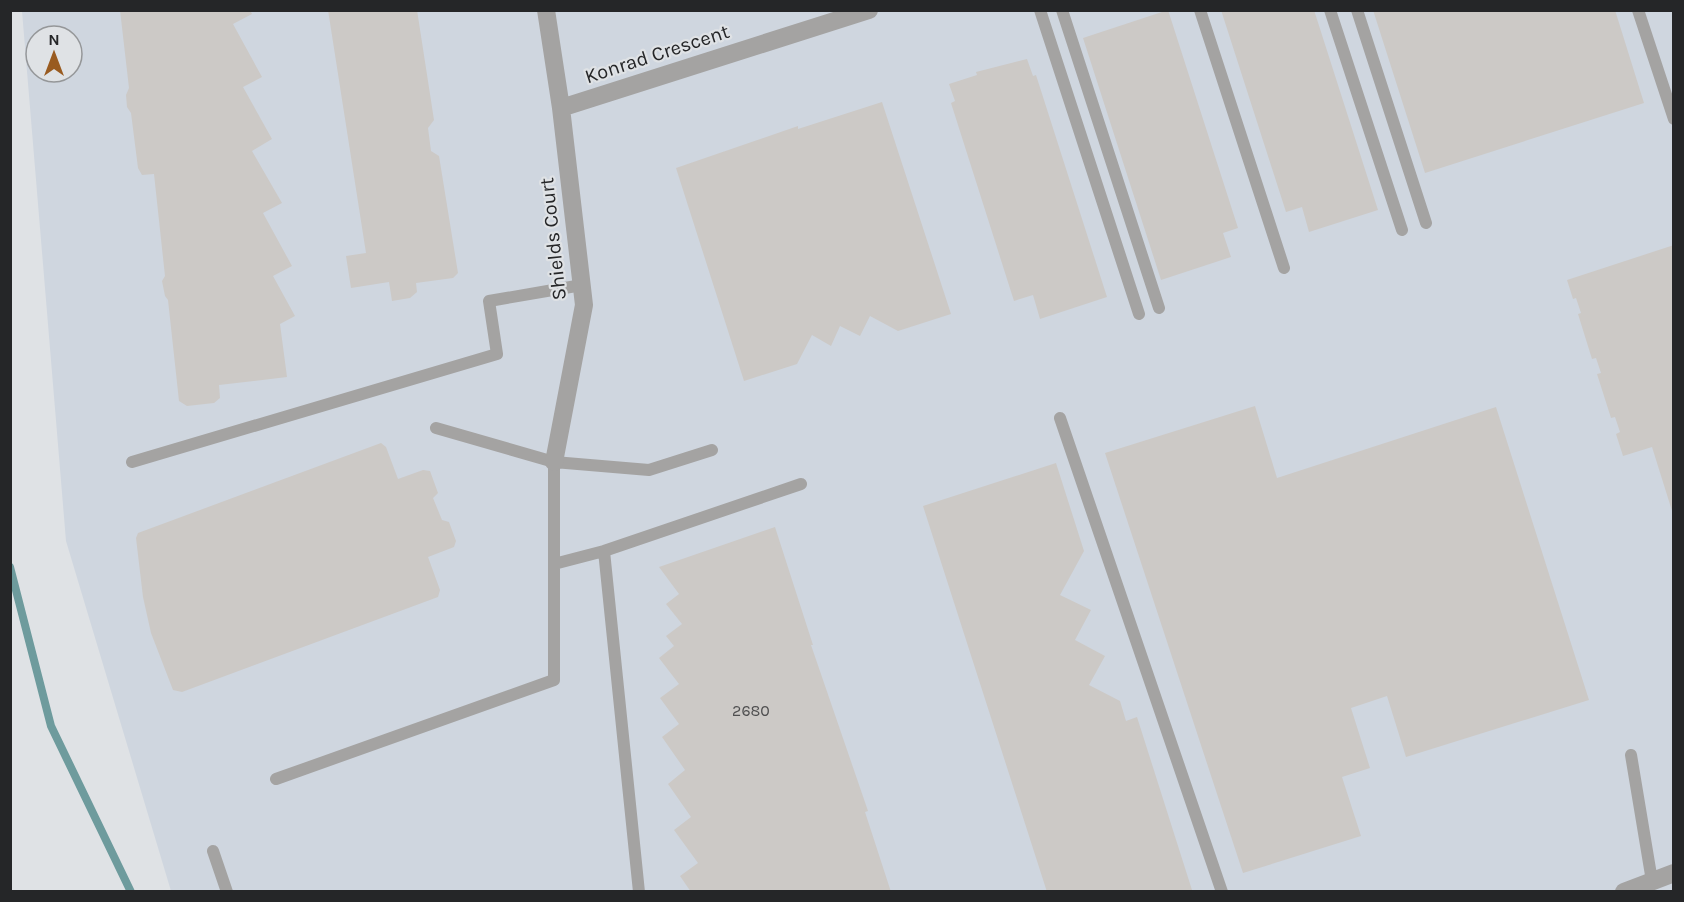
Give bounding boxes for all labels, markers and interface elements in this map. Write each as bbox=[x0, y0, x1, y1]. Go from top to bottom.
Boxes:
street label: Konrad Crescent bbox=[582, 20, 733, 88]
north arrow bbox=[24, 24, 84, 84]
text: N bbox=[48, 30, 60, 49]
street label: Shields Court bbox=[535, 176, 571, 301]
house number: 2680 bbox=[732, 701, 770, 720]

